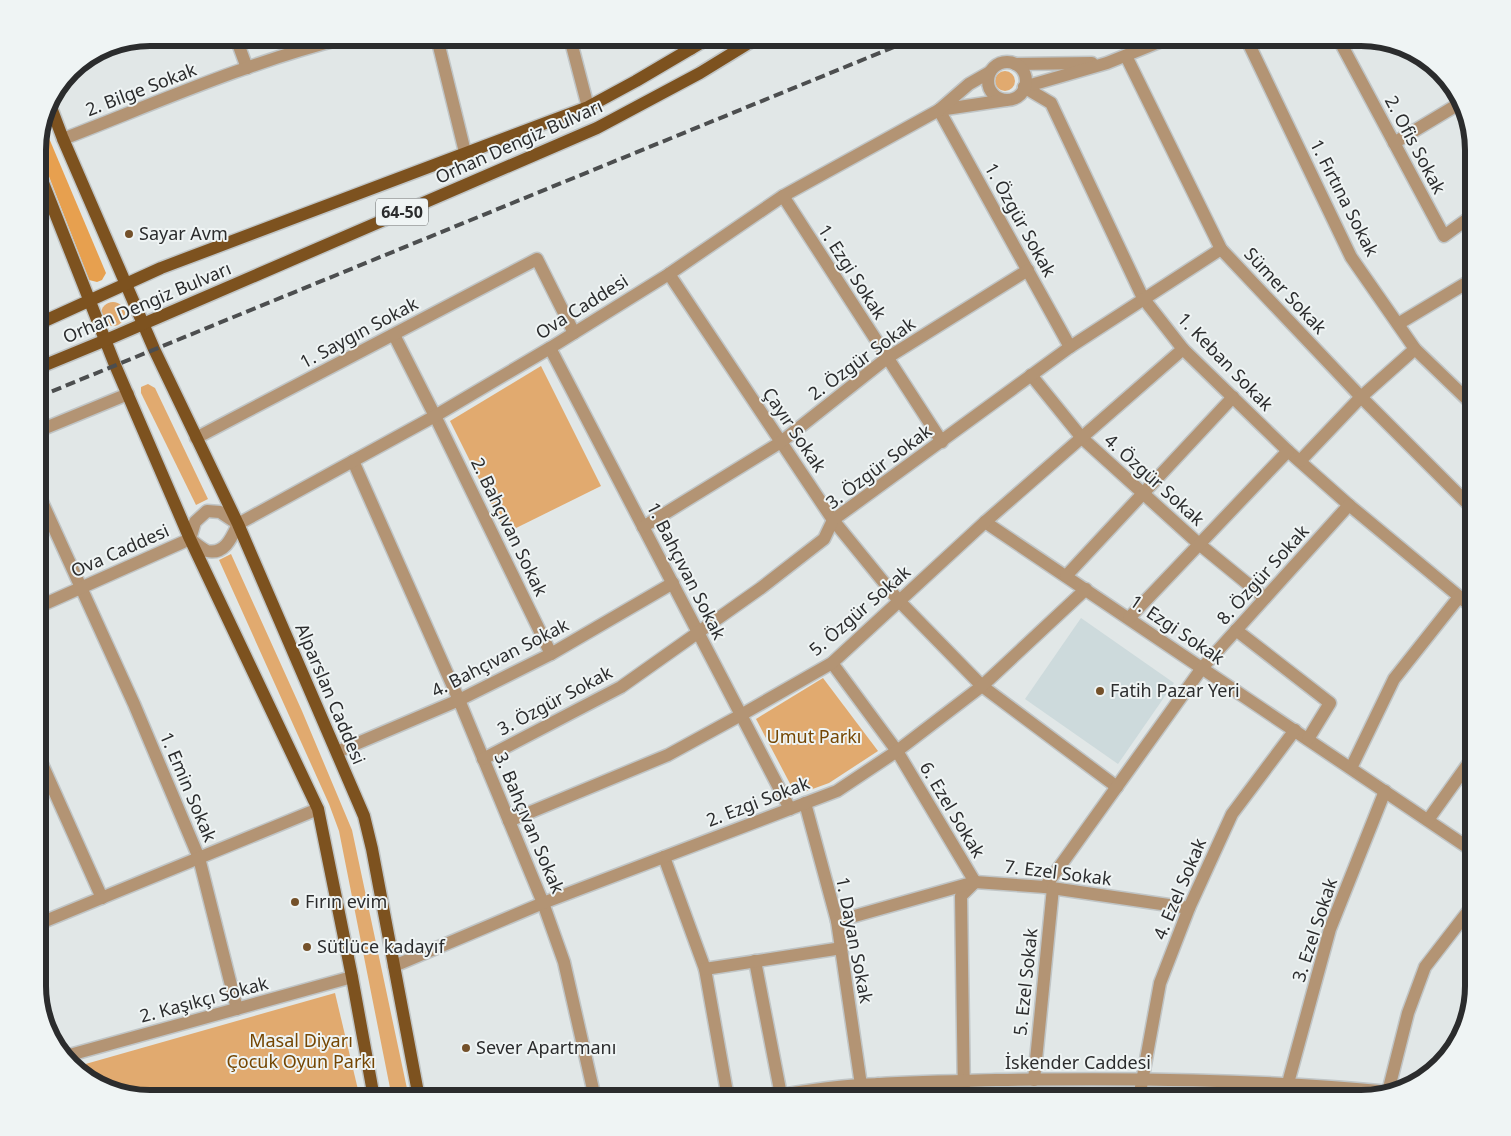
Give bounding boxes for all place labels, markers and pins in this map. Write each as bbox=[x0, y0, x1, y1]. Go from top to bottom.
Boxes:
place label: Sayar Avm bbox=[139, 221, 228, 245]
marker: Sayar Avm bbox=[123, 228, 135, 240]
place label: Fatih Pazar Yeri bbox=[1110, 678, 1240, 702]
marker: Fatih Pazar Yeri bbox=[1094, 685, 1106, 697]
place label: Fırın evim bbox=[305, 889, 387, 913]
marker: Fırın evim bbox=[289, 896, 301, 908]
place label: Sütlüce kadayıf bbox=[317, 934, 445, 958]
marker: Sütlüce kadayıf bbox=[301, 941, 313, 953]
place label: Sever Apartmanı bbox=[476, 1035, 616, 1059]
marker: Sever Apartmanı bbox=[460, 1042, 472, 1054]

